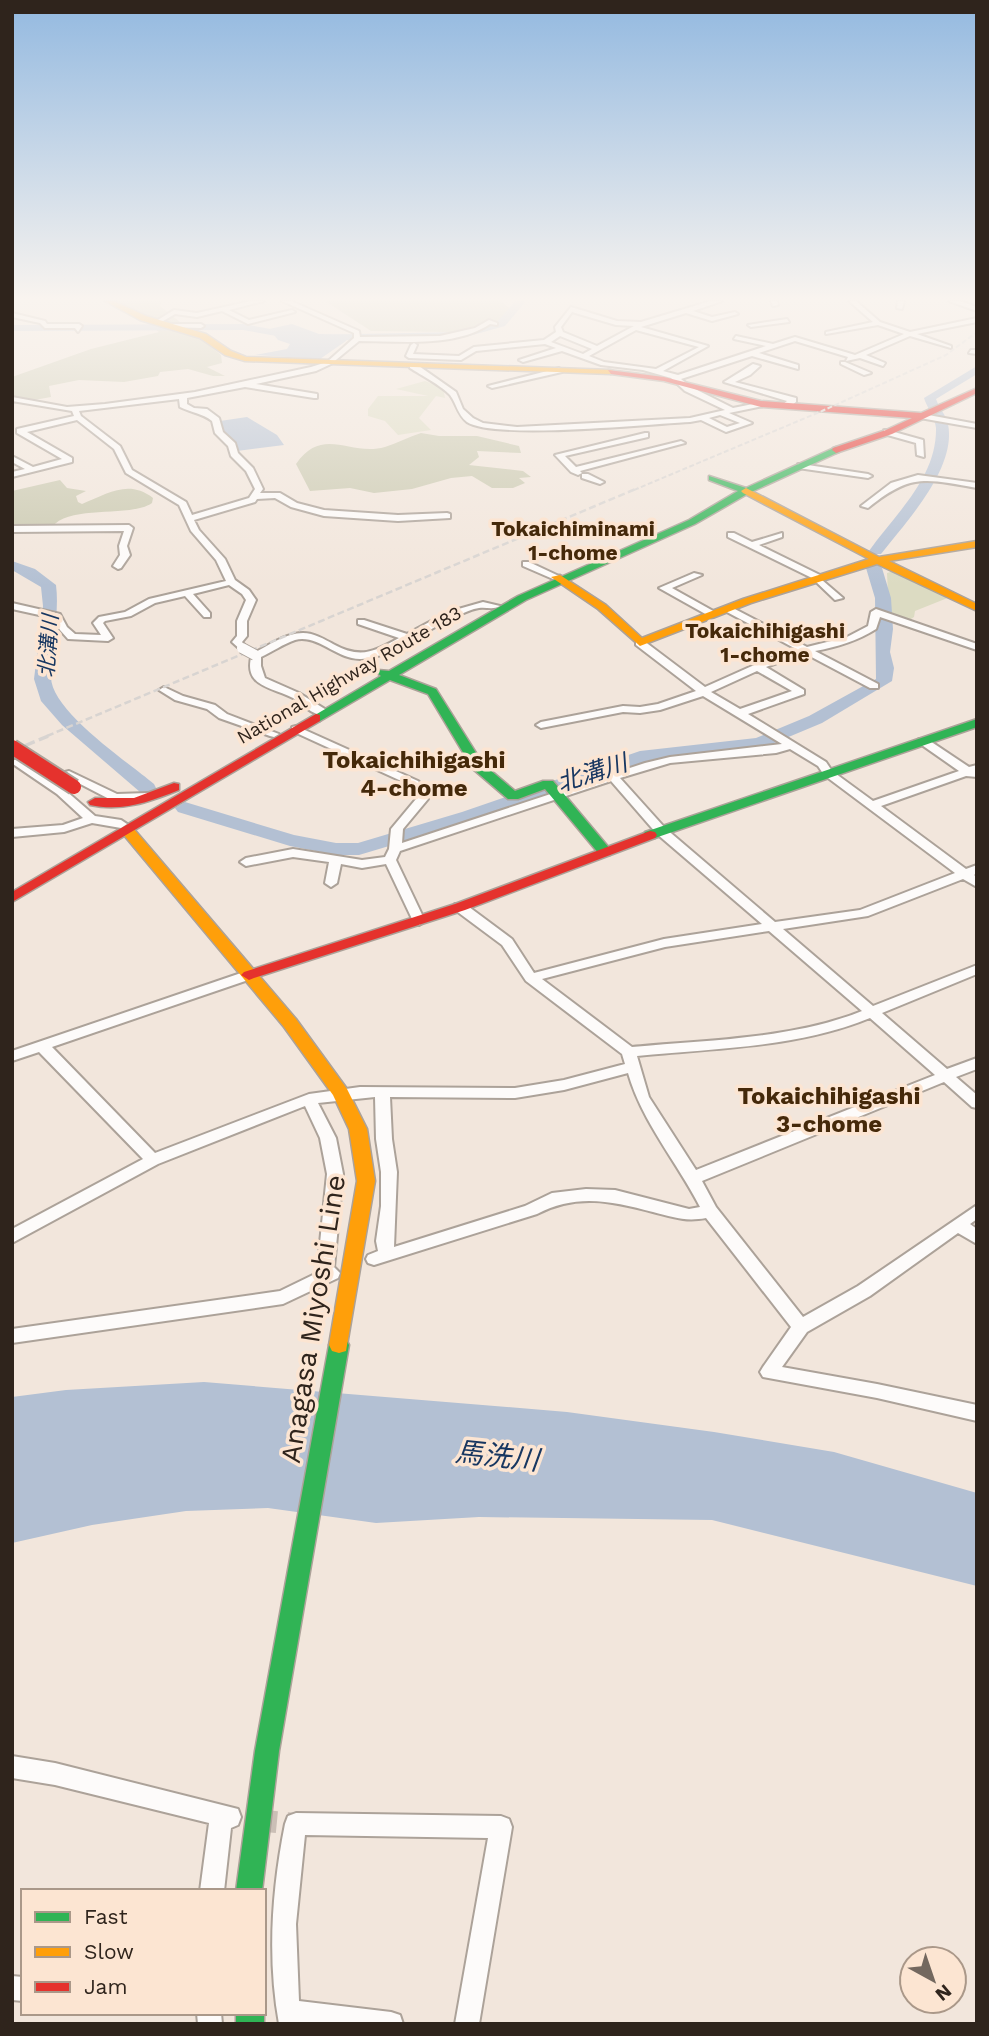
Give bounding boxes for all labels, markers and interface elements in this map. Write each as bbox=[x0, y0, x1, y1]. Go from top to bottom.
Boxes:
district label: Tokaichiminami 1-chome bbox=[491, 516, 655, 565]
street label: National Highway Route 183 bbox=[233, 601, 465, 749]
water label: 北溝川 bbox=[33, 612, 63, 678]
district label: Tokaichihigashi 1-chome bbox=[685, 618, 845, 667]
district label: Tokaichihigashi 4-chome bbox=[323, 746, 505, 802]
water label: 北溝川 bbox=[553, 748, 633, 797]
district label: Tokaichihigashi 3-chome bbox=[738, 1082, 920, 1138]
street label: Anagasa Miyoshi Line bbox=[274, 1173, 352, 1465]
water label: 馬洗川 bbox=[453, 1435, 543, 1477]
legend bbox=[21, 1889, 266, 2015]
text: Fast bbox=[84, 1904, 128, 1929]
text: Slow bbox=[84, 1939, 134, 1964]
north arrow bbox=[898, 1945, 968, 2015]
text: Jam bbox=[84, 1974, 127, 1999]
text: N bbox=[931, 1979, 956, 2006]

